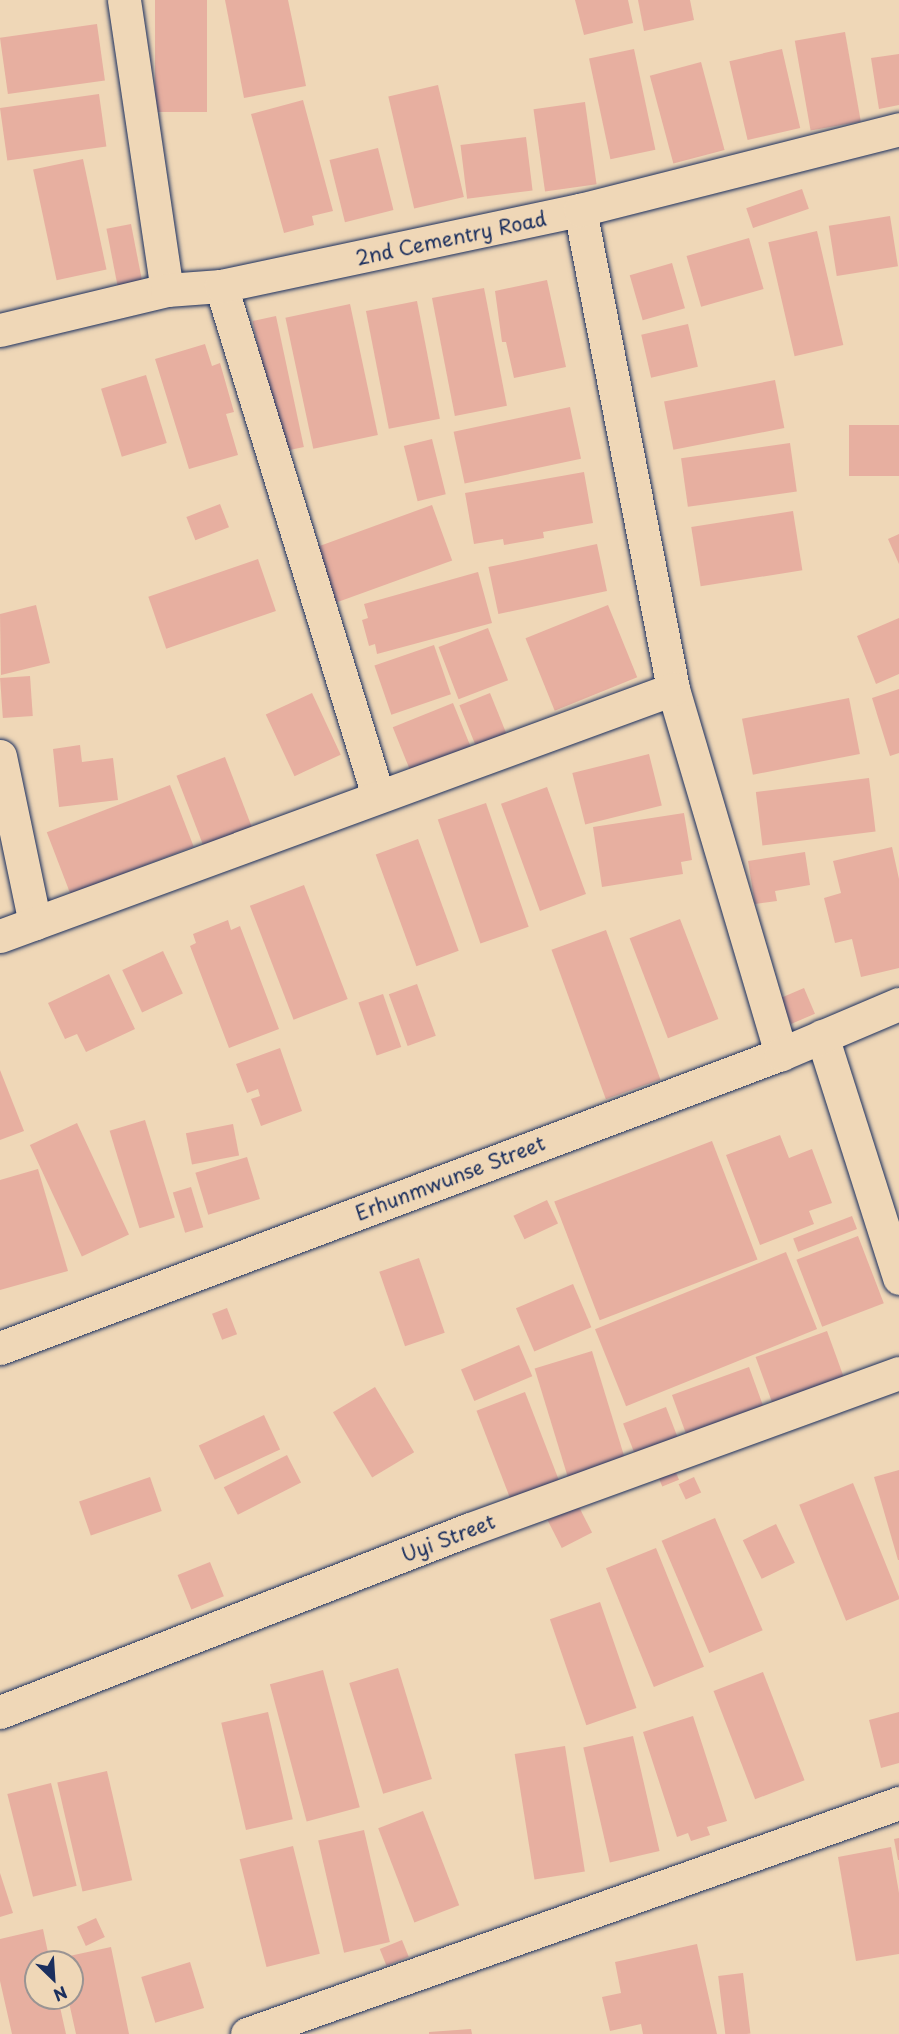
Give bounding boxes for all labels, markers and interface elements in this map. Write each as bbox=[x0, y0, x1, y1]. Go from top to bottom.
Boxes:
street label: 2nd Cementry Road bbox=[353, 206, 549, 270]
street label: Erhunmwunse Street bbox=[352, 1131, 548, 1225]
street label: Uyi Street bbox=[398, 1509, 498, 1567]
north arrow bbox=[24, 1950, 84, 2010]
text: N bbox=[50, 1981, 72, 2008]

